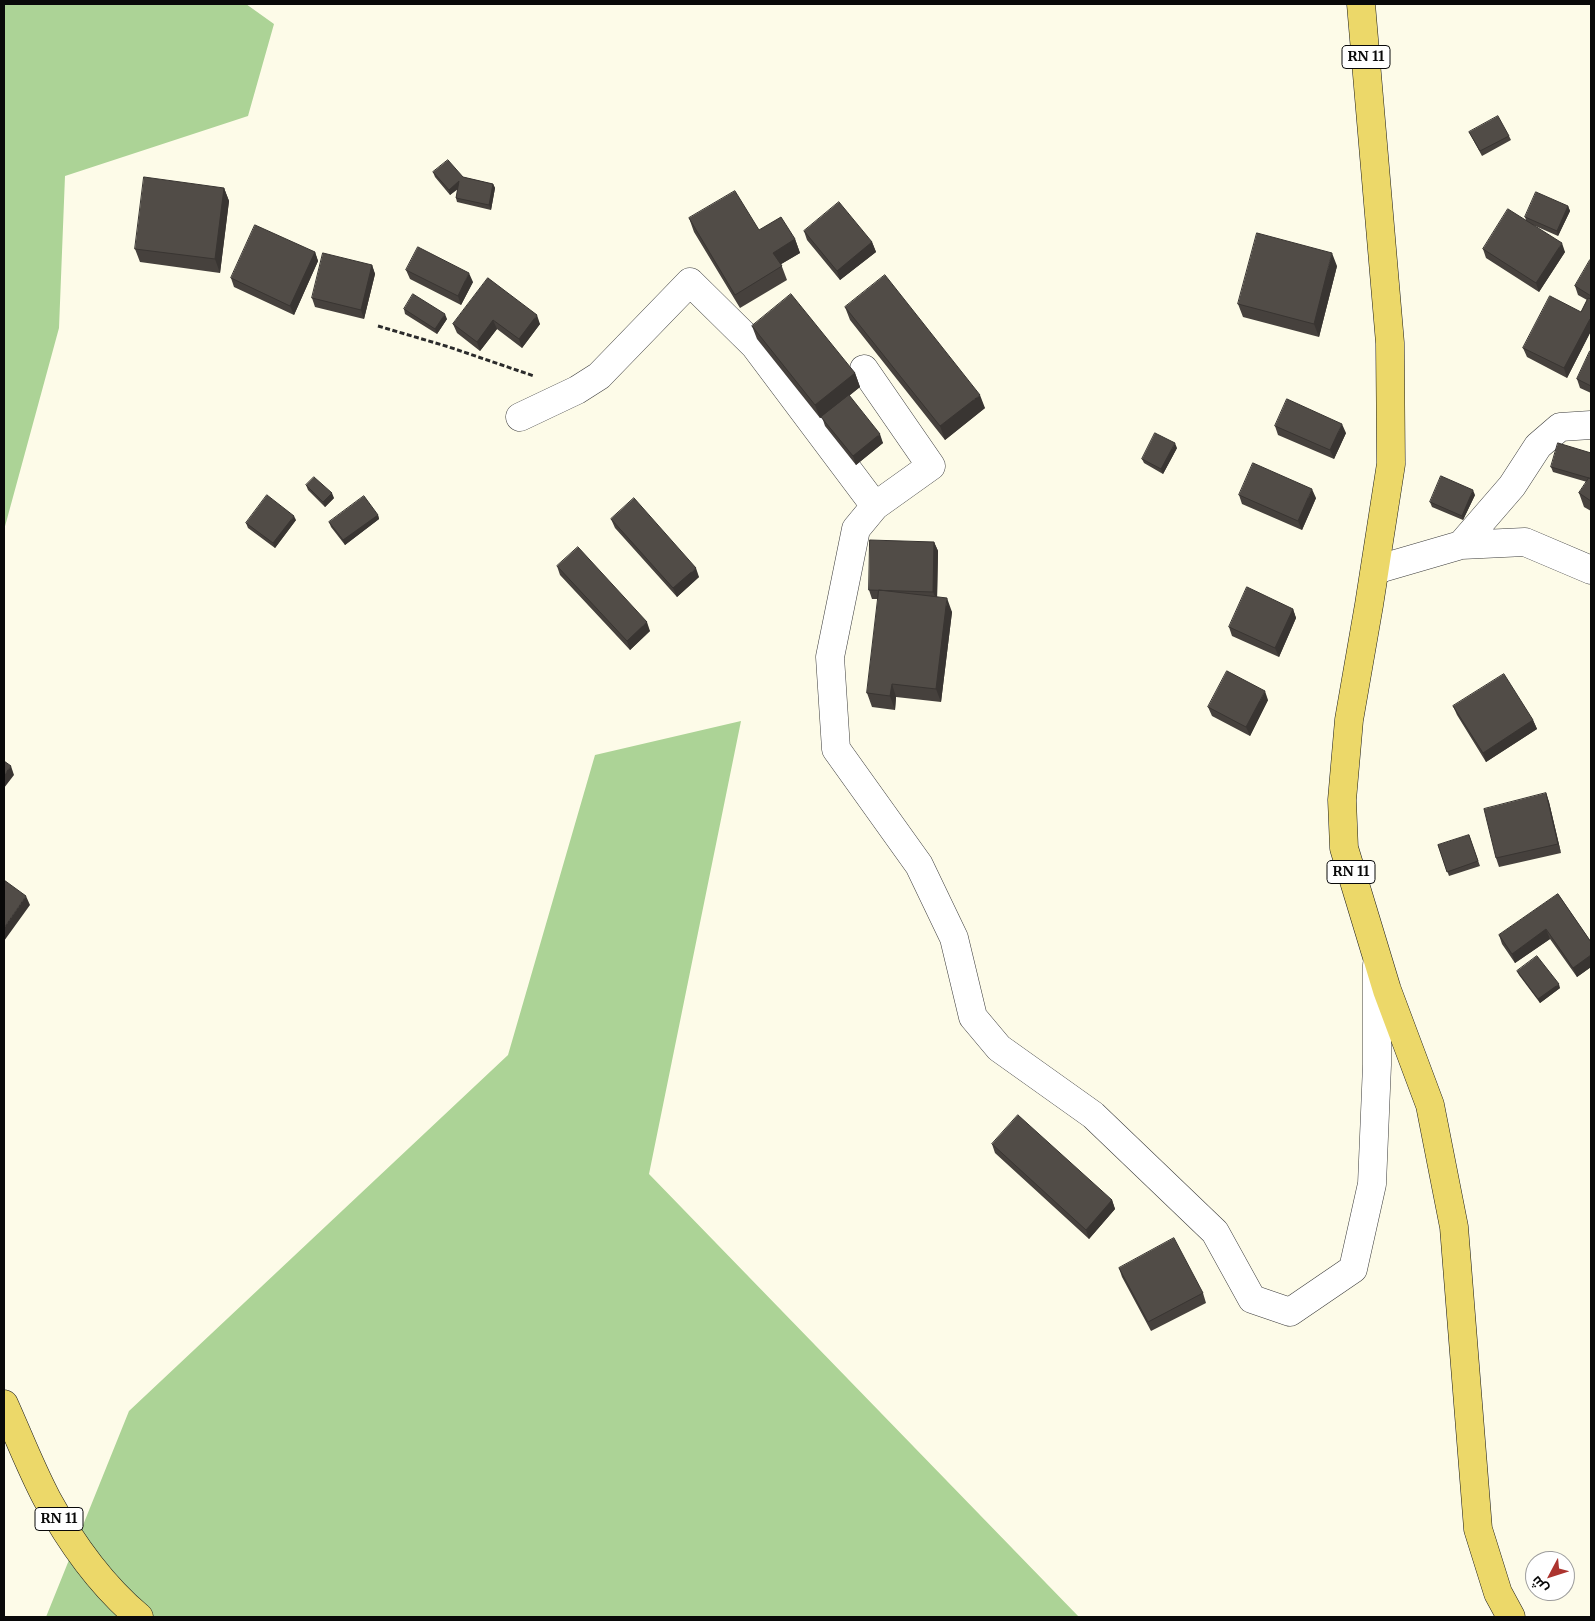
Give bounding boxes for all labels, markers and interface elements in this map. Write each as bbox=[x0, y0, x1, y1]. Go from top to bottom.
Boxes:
road number: RN 11 bbox=[1342, 46, 1390, 68]
road number: RN 11 bbox=[1327, 860, 1375, 884]
road number: RN 11 bbox=[35, 1508, 83, 1530]
north arrow bbox=[1525, 1551, 1575, 1601]
text: ش bbox=[1527, 1572, 1552, 1598]

